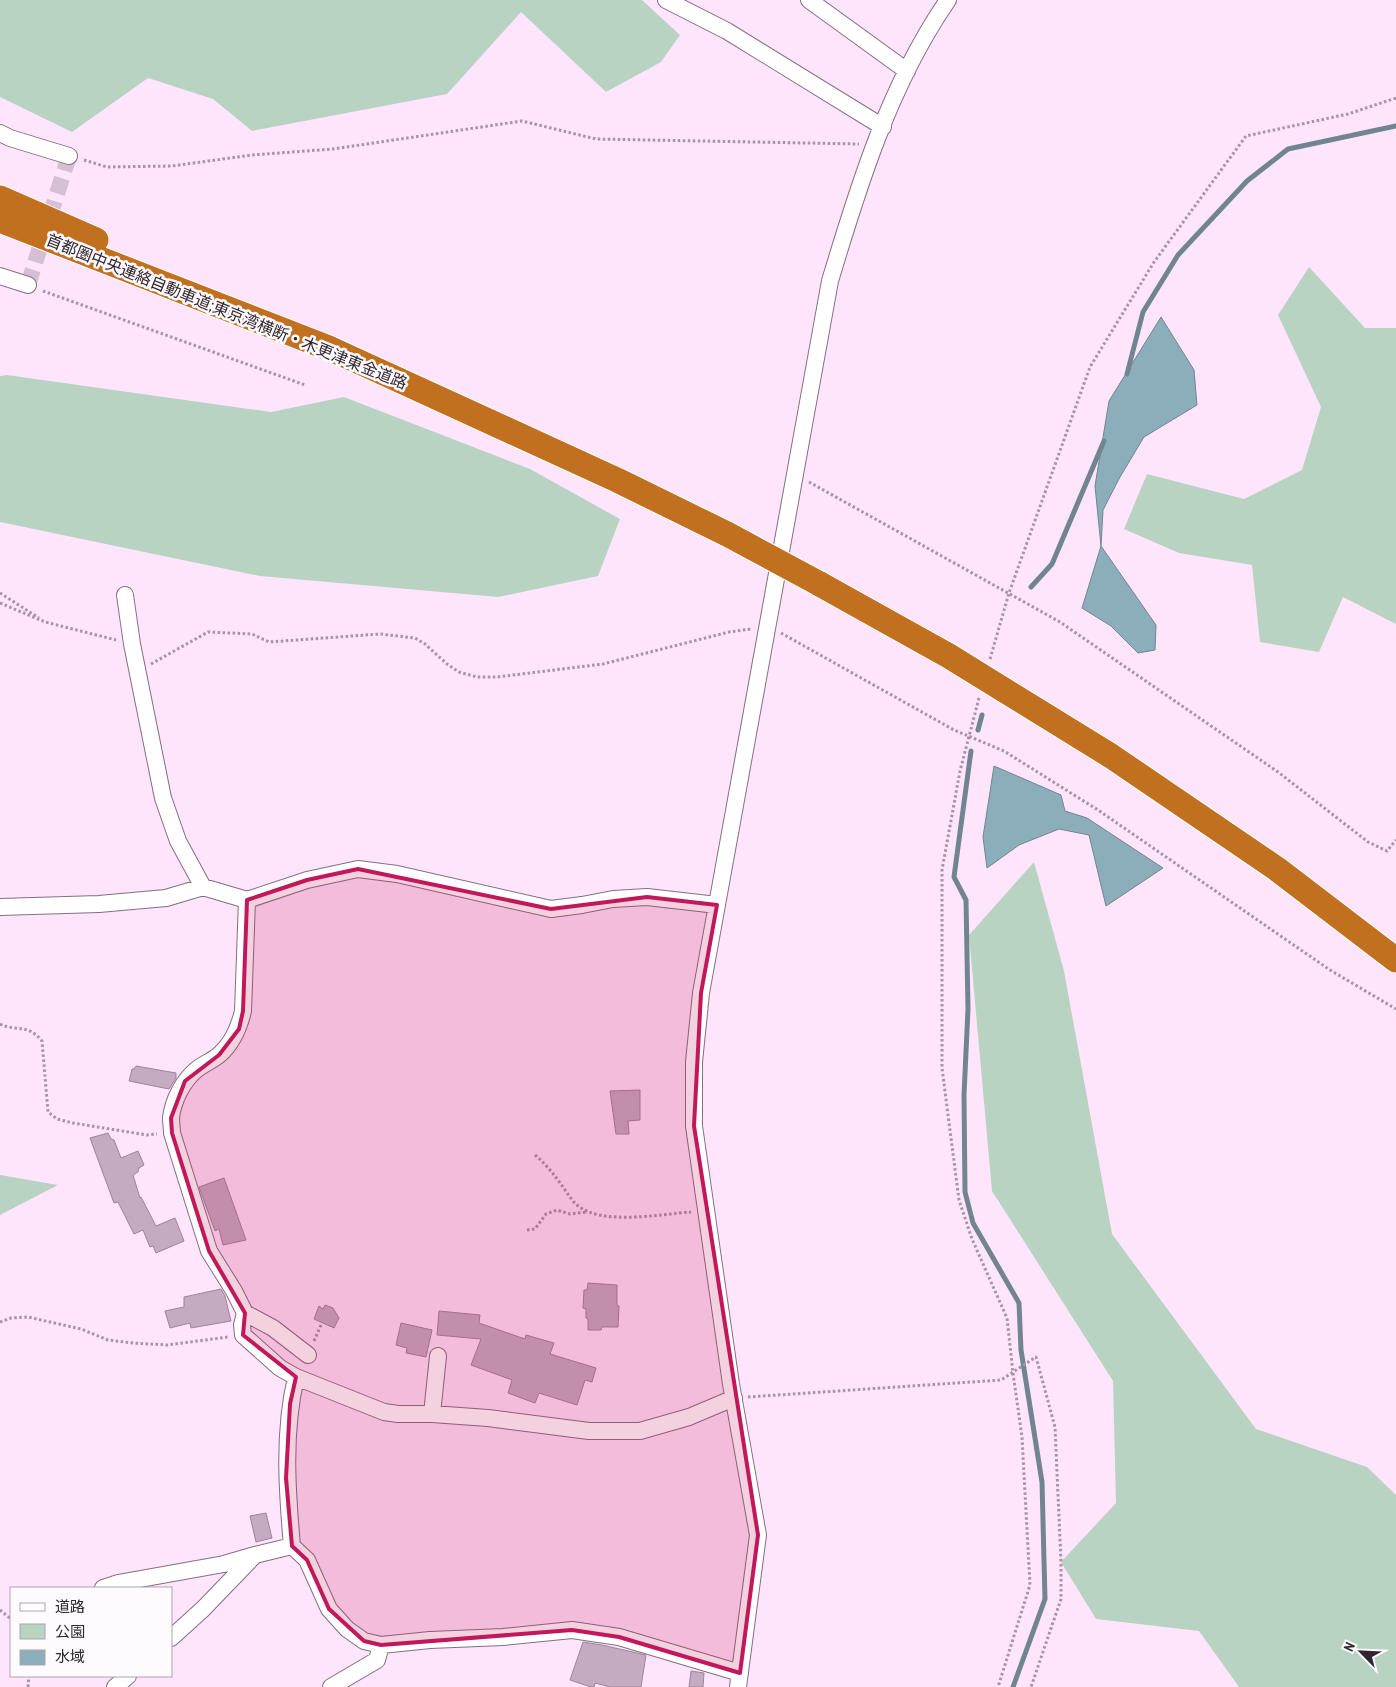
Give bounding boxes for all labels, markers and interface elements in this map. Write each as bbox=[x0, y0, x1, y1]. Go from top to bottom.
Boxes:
street label: 首都圏中央連絡自動車道;東京湾横断・木更津東金道路 bbox=[43, 228, 411, 394]
legend bbox=[10, 1587, 172, 1677]
text: 道路 bbox=[55, 1596, 85, 1617]
text: 公園 bbox=[55, 1621, 85, 1642]
north arrow bbox=[1336, 1627, 1386, 1677]
text: N bbox=[1339, 1639, 1359, 1654]
text: 水域 bbox=[55, 1646, 85, 1667]

